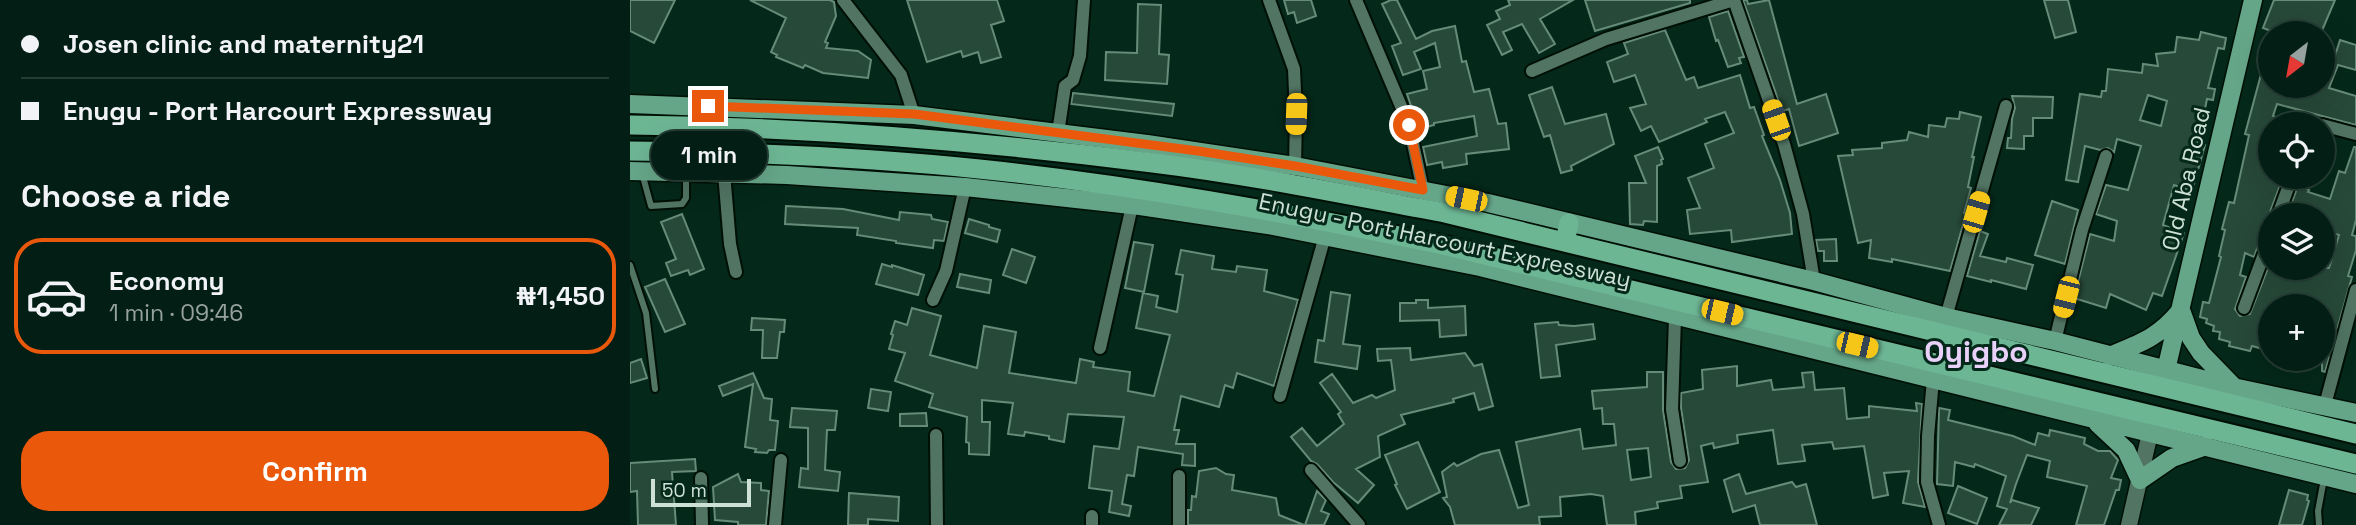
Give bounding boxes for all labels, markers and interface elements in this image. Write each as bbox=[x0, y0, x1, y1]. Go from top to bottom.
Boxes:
north arrow bbox=[2258, 21, 2334, 98]
map controls bbox=[2258, 21, 2335, 371]
text: Josen clinic and maternity21 bbox=[63, 27, 424, 61]
route end bbox=[692, 90, 724, 122]
car bbox=[1285, 93, 1308, 135]
text: Enugu - Port Harcourt Expressway bbox=[63, 94, 492, 128]
car bbox=[1760, 97, 1793, 143]
street label: Old Aba Road bbox=[2155, 104, 2217, 254]
route start bbox=[1393, 109, 1425, 141]
button: locate bbox=[2258, 112, 2335, 189]
callout: 1 min bbox=[650, 130, 766, 180]
text: 1 min bbox=[681, 140, 737, 170]
text: Choose a ride bbox=[21, 176, 231, 216]
car bbox=[1444, 184, 1489, 214]
street label: Enugu - Port Harcourt Expressway bbox=[1256, 186, 1634, 294]
car bbox=[1961, 189, 1992, 235]
button: layers bbox=[2258, 203, 2335, 280]
text: Economy bbox=[109, 264, 225, 298]
icon: car bbox=[25, 265, 88, 328]
car bbox=[2051, 274, 2082, 320]
text: ₦1,450 bbox=[516, 279, 605, 313]
button: + bbox=[2258, 294, 2335, 371]
car bbox=[1700, 297, 1745, 327]
text: 1 min · 09:46 bbox=[109, 298, 243, 328]
car bbox=[1835, 330, 1880, 360]
district label: Oyigbo bbox=[1924, 332, 2028, 371]
button: Confirm bbox=[21, 431, 609, 511]
scale bar bbox=[651, 476, 751, 508]
text: 50 m bbox=[662, 478, 707, 503]

